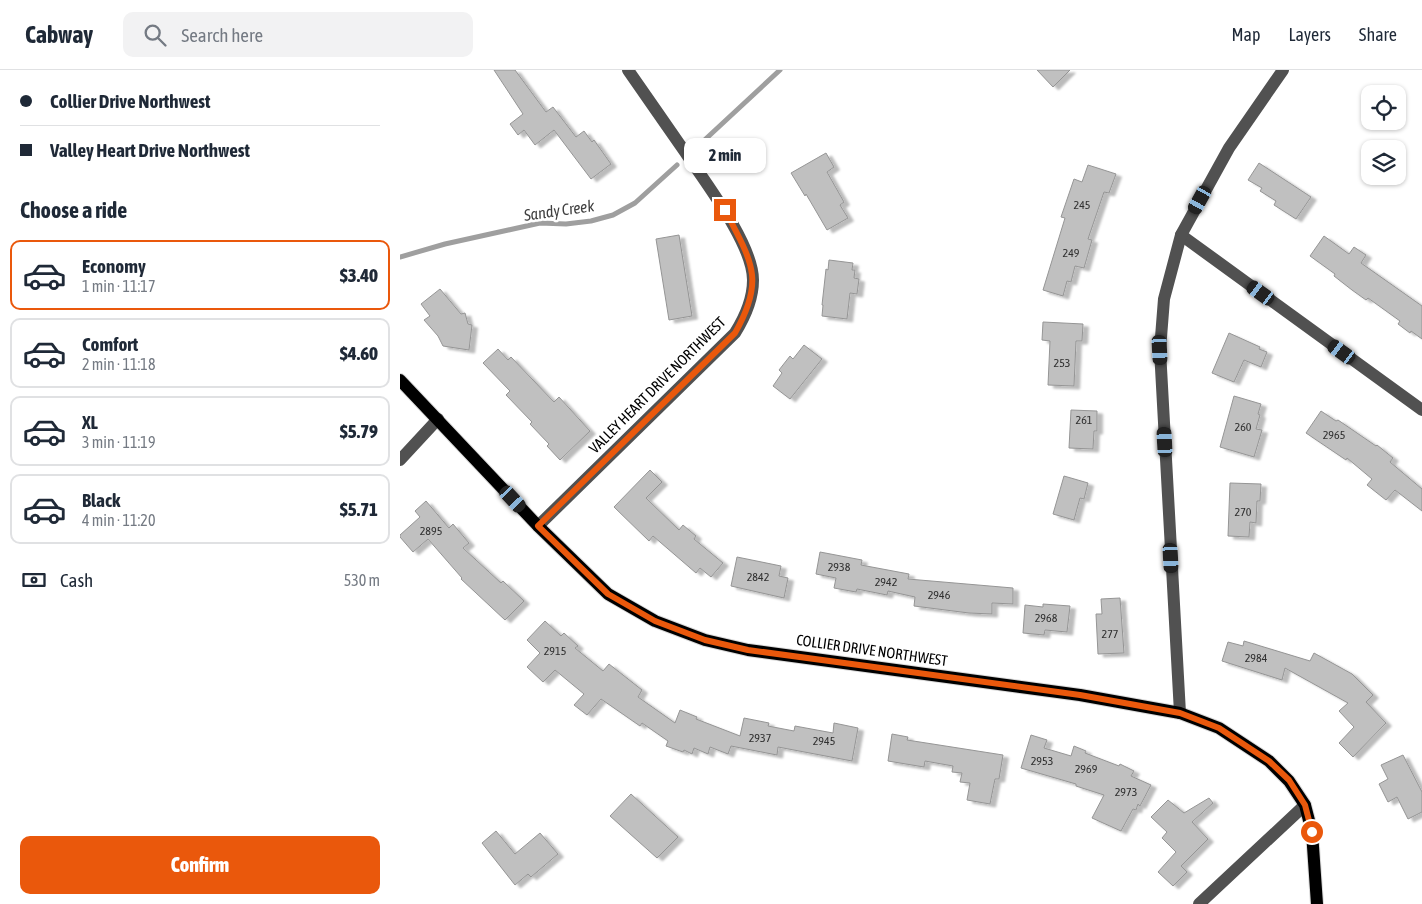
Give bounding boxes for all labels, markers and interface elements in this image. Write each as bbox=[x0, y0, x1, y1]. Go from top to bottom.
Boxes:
search box bbox=[123, 12, 473, 57]
text: Cabway bbox=[25, 21, 93, 48]
icon: search bbox=[141, 21, 169, 49]
text: Search here bbox=[181, 24, 263, 46]
text: Map bbox=[1231, 24, 1260, 45]
text: Layers bbox=[1288, 24, 1331, 45]
text: Share bbox=[1359, 24, 1397, 45]
map controls bbox=[1361, 85, 1406, 185]
button: locate bbox=[1361, 85, 1406, 130]
text: Collier Drive Northwest bbox=[50, 90, 210, 112]
callout: 2 min bbox=[684, 138, 766, 172]
text: Valley Heart Drive Northwest bbox=[50, 139, 250, 161]
button: layers bbox=[1361, 140, 1406, 185]
text: 2 min bbox=[709, 146, 741, 164]
car bbox=[1186, 183, 1213, 217]
water label: Sandy Creek bbox=[522, 196, 596, 225]
text: Choose a ride bbox=[20, 197, 127, 223]
house number: 245 bbox=[1074, 198, 1090, 212]
route end bbox=[714, 199, 736, 221]
house number: 249 bbox=[1063, 246, 1080, 260]
icon: car bbox=[22, 253, 67, 298]
text: Economy bbox=[82, 255, 146, 277]
text: $3.40 bbox=[340, 264, 378, 286]
text: 1 min · 11:17 bbox=[82, 277, 155, 295]
car bbox=[1244, 278, 1277, 308]
street label: VALLEY HEART DRIVE NORTHWEST bbox=[585, 313, 729, 457]
icon: car bbox=[22, 331, 67, 376]
text: Comfort bbox=[82, 333, 138, 355]
car bbox=[1151, 335, 1168, 365]
car bbox=[1325, 337, 1358, 367]
text: $4.60 bbox=[340, 342, 378, 364]
text: 2 min · 11:18 bbox=[82, 355, 155, 373]
house number: 253 bbox=[1054, 356, 1070, 370]
icon: car bbox=[22, 409, 67, 454]
text: XL bbox=[82, 411, 98, 433]
house number: 261 bbox=[1076, 413, 1093, 427]
text: $5.79 bbox=[340, 420, 378, 442]
house number: 260 bbox=[1235, 420, 1252, 434]
car bbox=[1156, 427, 1173, 457]
house number: 2965 bbox=[1323, 428, 1345, 442]
text: 3 min · 11:19 bbox=[82, 433, 155, 451]
car bbox=[497, 483, 528, 515]
icon: car bbox=[22, 487, 67, 532]
text: Black bbox=[82, 489, 120, 511]
text: $5.71 bbox=[340, 498, 378, 520]
house number: 270 bbox=[1235, 505, 1252, 519]
text: 4 min · 11:20 bbox=[82, 511, 155, 529]
house number: 2895 bbox=[420, 524, 442, 538]
car bbox=[1162, 543, 1179, 573]
house number: 2938 bbox=[828, 560, 851, 574]
icon: cash bbox=[20, 566, 48, 594]
text: Cash bbox=[60, 569, 93, 591]
house number: 2842 bbox=[747, 570, 769, 584]
text: 530 m bbox=[344, 571, 380, 589]
house number: 2942 bbox=[875, 575, 897, 589]
house number: 2946 bbox=[928, 588, 951, 602]
house number: 2968 bbox=[1035, 611, 1058, 625]
house number: 277 bbox=[1102, 627, 1119, 641]
street label: COLLIER DRIVE NORTHWEST bbox=[795, 631, 949, 669]
house number: 2915 bbox=[544, 644, 566, 658]
house number: 2984 bbox=[1245, 651, 1268, 665]
house number: 2937 bbox=[749, 731, 772, 745]
house number: 2945 bbox=[813, 734, 835, 748]
house number: 2953 bbox=[1031, 754, 1053, 768]
house number: 2969 bbox=[1075, 762, 1098, 776]
house number: 2973 bbox=[1115, 785, 1137, 799]
route start bbox=[1301, 821, 1323, 843]
button: Confirm bbox=[20, 836, 380, 894]

